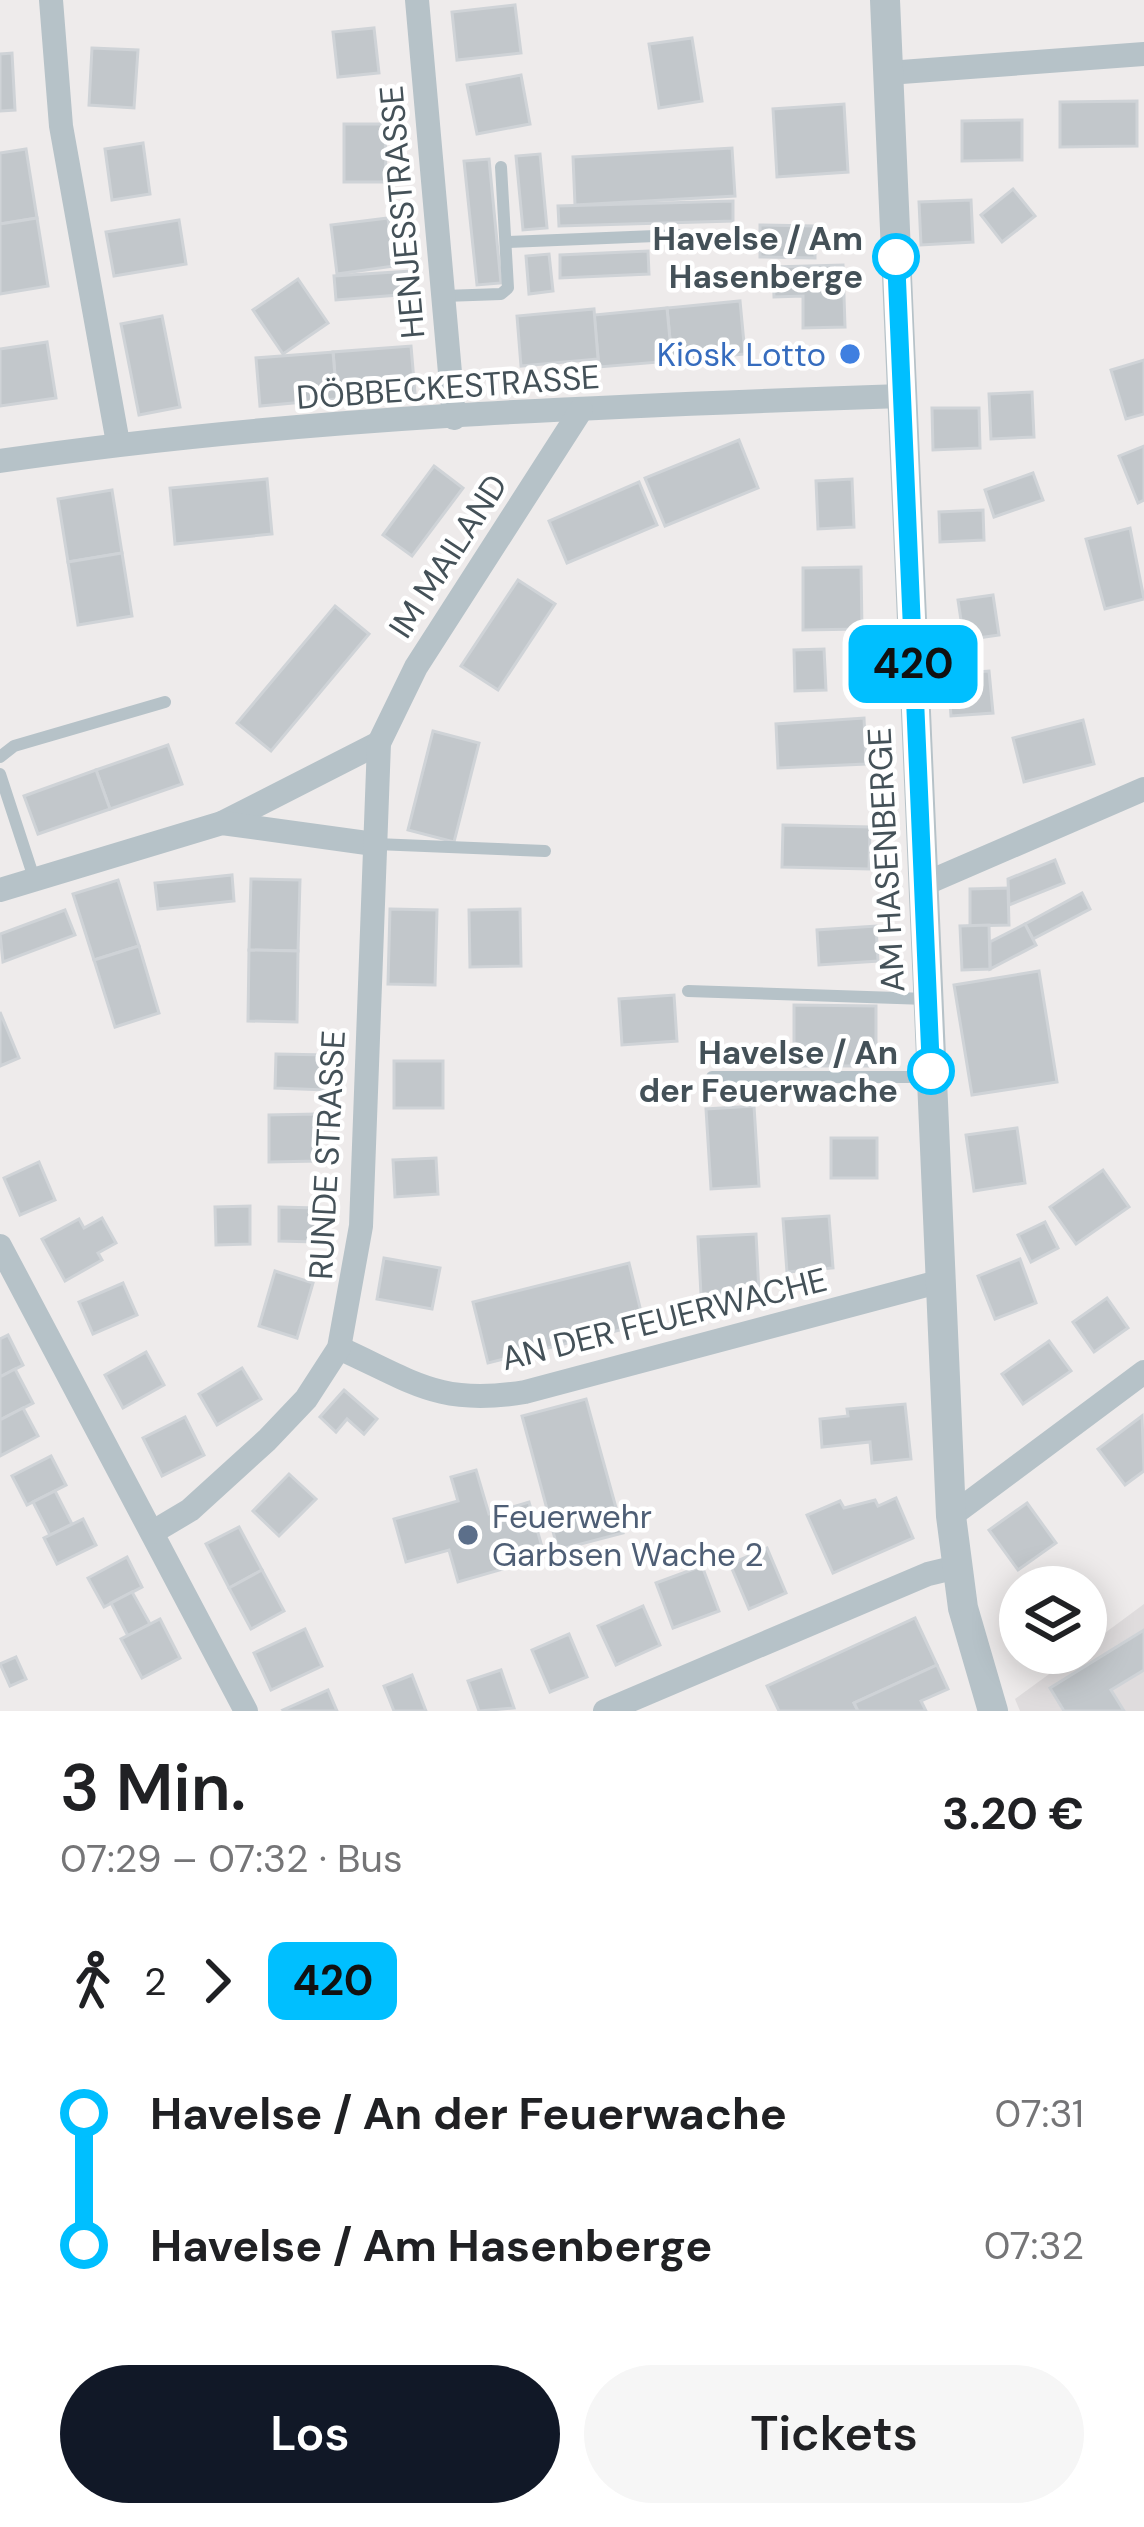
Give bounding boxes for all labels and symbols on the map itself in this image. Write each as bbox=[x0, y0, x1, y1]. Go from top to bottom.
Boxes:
street label: HENJESSTRASSE bbox=[370, 84, 434, 340]
place label: Havelse / Am Hasenberge bbox=[653, 217, 863, 298]
marker: Havelse / Am Hasenberge bbox=[874, 235, 918, 279]
place label: Kiosk Lotto bbox=[657, 333, 826, 376]
marker: Kiosk Lotto bbox=[837, 341, 863, 367]
street label: DÖBBECKESTRASSE bbox=[295, 355, 601, 419]
street label: IM MAILAND bbox=[379, 466, 517, 646]
line badge: 420 bbox=[844, 625, 982, 703]
street label: AM HASENBERGE bbox=[858, 726, 914, 994]
street label: RUNDE STRASSE bbox=[299, 1029, 355, 1281]
place label: Havelse / An der Feuerwache bbox=[638, 1031, 898, 1112]
marker: Havelse / An der Feuerwache bbox=[909, 1049, 953, 1093]
street label: AN DER FEUERWACHE bbox=[497, 1258, 831, 1380]
place label: Feuerwehr Garbsen Wache 2 bbox=[492, 1495, 764, 1576]
marker: Feuerwehr Garbsen Wache 2 bbox=[455, 1522, 481, 1548]

